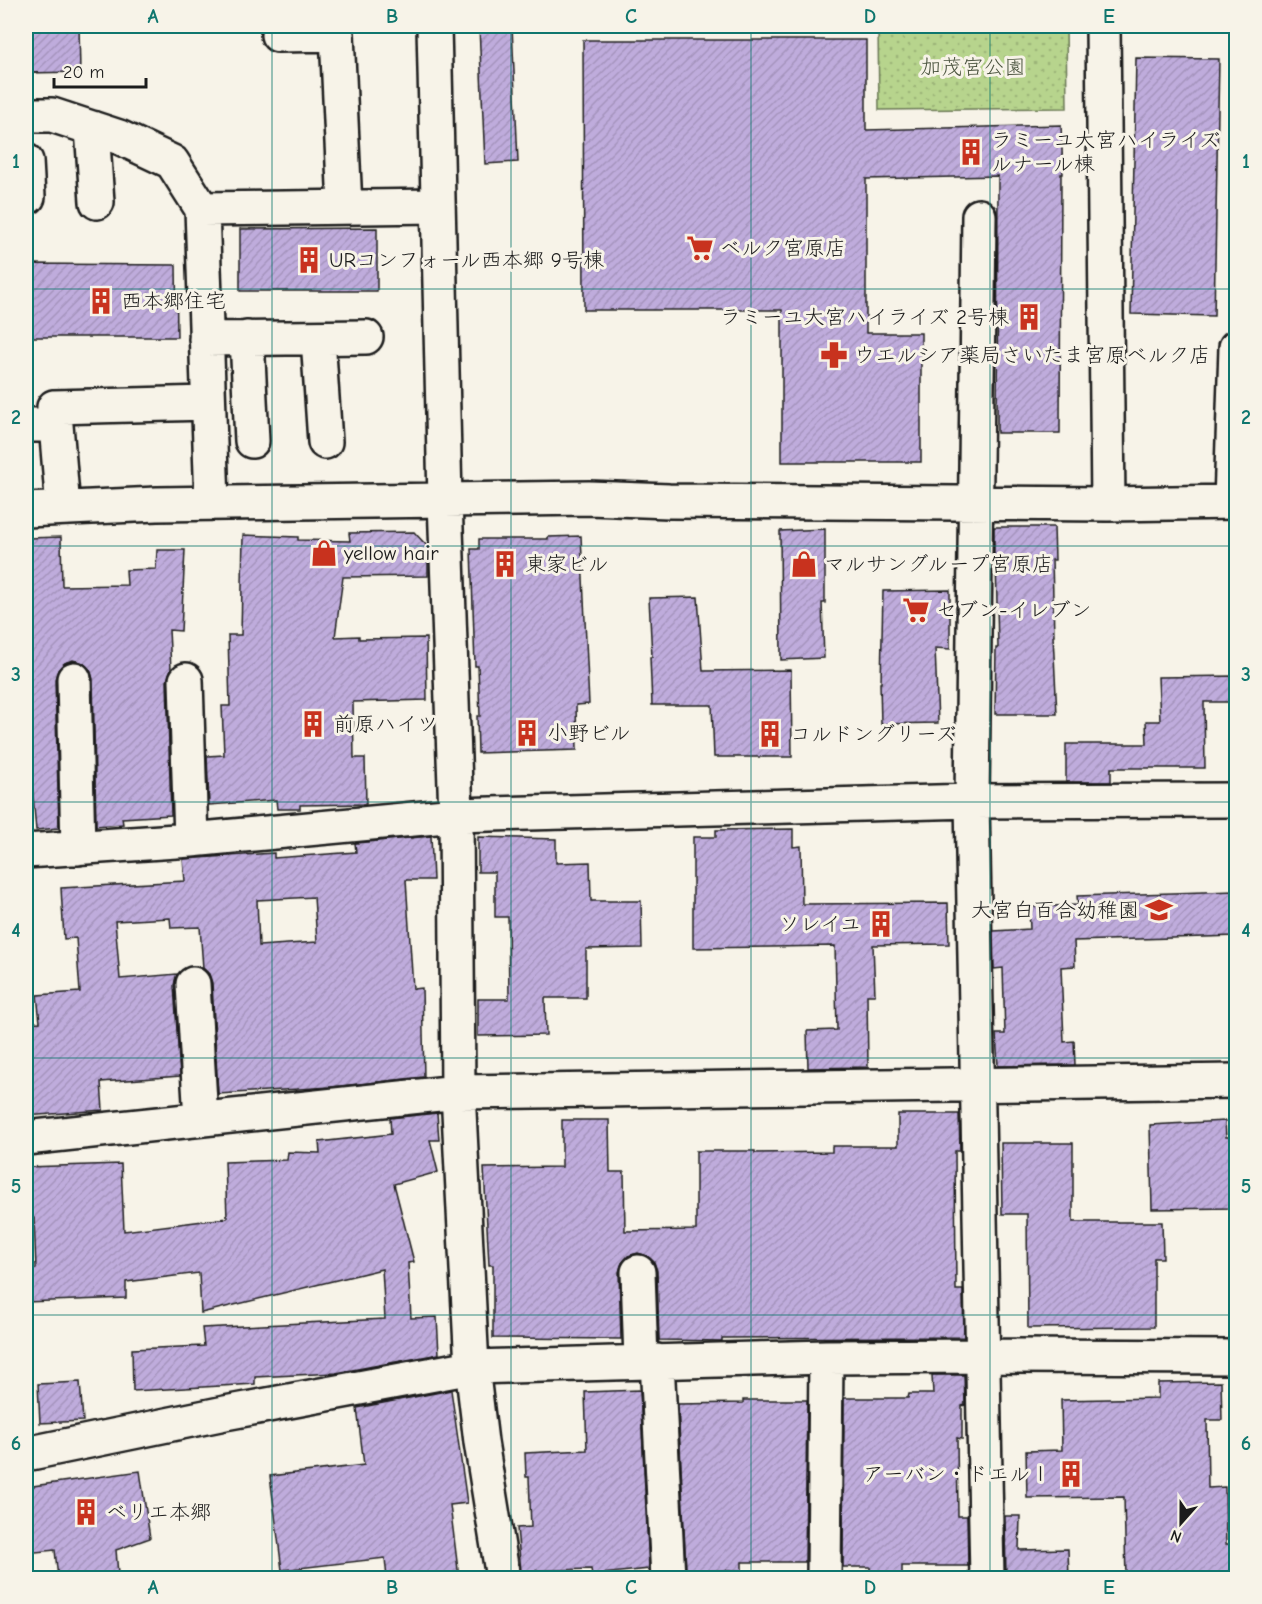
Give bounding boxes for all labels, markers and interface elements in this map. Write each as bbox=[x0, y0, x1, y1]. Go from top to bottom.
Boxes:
text: A bbox=[147, 5, 159, 28]
text: B bbox=[386, 5, 398, 28]
text: C bbox=[625, 5, 637, 28]
text: D bbox=[864, 5, 876, 28]
text: E bbox=[1103, 5, 1115, 28]
scale bar bbox=[54, 51, 146, 89]
park label: 加茂宮公園 bbox=[921, 55, 1026, 79]
text: 20 m bbox=[63, 62, 104, 83]
place label: ラミーユ大宮ハイライズ ルナール棟 bbox=[991, 128, 1220, 176]
building icon: ラミーユ大宮ハイライズ ルナール棟 bbox=[956, 137, 986, 167]
text: 1 bbox=[12, 150, 20, 173]
text: 1 bbox=[1242, 150, 1250, 173]
supermarket icon: ベルク宮原店 bbox=[685, 233, 715, 263]
place label: ベルク宮原店 bbox=[720, 236, 846, 260]
building icon: URコンフォール西本郷 9号棟 bbox=[294, 245, 324, 275]
place label: URコンフォール西本郷 9号棟 bbox=[329, 248, 604, 272]
building icon: 西本郷住宅 bbox=[86, 286, 116, 316]
place label: 西本郷住宅 bbox=[121, 289, 226, 313]
building icon: ラミーユ大宮ハイライズ 2号棟 bbox=[1014, 302, 1044, 332]
place label: ラミーユ大宮ハイライズ 2号棟 bbox=[720, 305, 1009, 329]
pharmacy icon: ウエルシア薬局さいたま宮原ベルク店 bbox=[819, 340, 849, 370]
place label: ウエルシア薬局さいたま宮原ベルク店 bbox=[854, 343, 1210, 367]
text: 2 bbox=[11, 406, 21, 429]
text: 2 bbox=[1241, 406, 1251, 429]
shop icon: yellow hair bbox=[309, 538, 339, 568]
place label: yellow hair bbox=[343, 541, 439, 565]
building icon: 東家ビル bbox=[490, 549, 520, 579]
shop icon: マルサングループ宮原店 bbox=[789, 549, 819, 579]
place label: 東家ビル bbox=[525, 552, 609, 576]
place label: マルサングループ宮原店 bbox=[824, 552, 1053, 576]
supermarket icon: セブン-イレブン bbox=[901, 595, 931, 625]
place label: セブン-イレブン bbox=[936, 598, 1091, 622]
text: 3 bbox=[11, 663, 21, 686]
text: 3 bbox=[1241, 663, 1251, 686]
building icon: 前原ハイツ bbox=[298, 709, 328, 739]
place label: 前原ハイツ bbox=[333, 712, 438, 736]
building icon: 小野ビル bbox=[512, 718, 542, 748]
building icon: コルドングリーズ bbox=[755, 719, 785, 749]
place label: 小野ビル bbox=[547, 721, 631, 745]
place label: コルドングリーズ bbox=[790, 722, 956, 746]
school or university icon: 大宮白百合幼稚園 bbox=[1144, 895, 1174, 925]
place label: 大宮白百合幼稚園 bbox=[971, 898, 1139, 922]
building icon: ソレイユ bbox=[866, 909, 896, 939]
place label: ソレイユ bbox=[779, 912, 861, 936]
text: 4 bbox=[11, 919, 21, 942]
text: 4 bbox=[1241, 919, 1251, 942]
text: 5 bbox=[11, 1175, 21, 1198]
text: 5 bbox=[1241, 1175, 1251, 1198]
text: 6 bbox=[11, 1432, 21, 1455]
text: 6 bbox=[1241, 1432, 1251, 1455]
building icon: アーバン・ドエルⅠ bbox=[1056, 1459, 1086, 1489]
place label: アーバン・ドエルⅠ bbox=[863, 1462, 1051, 1486]
north arrow bbox=[1151, 1493, 1211, 1553]
building icon: ベリエ本郷 bbox=[71, 1497, 101, 1527]
place label: ベリエ本郷 bbox=[106, 1500, 211, 1524]
text: N bbox=[1168, 1526, 1184, 1546]
text: A bbox=[147, 1576, 159, 1599]
text: B bbox=[386, 1576, 398, 1599]
text: C bbox=[625, 1576, 637, 1599]
text: D bbox=[864, 1576, 876, 1599]
text: E bbox=[1103, 1576, 1115, 1599]

